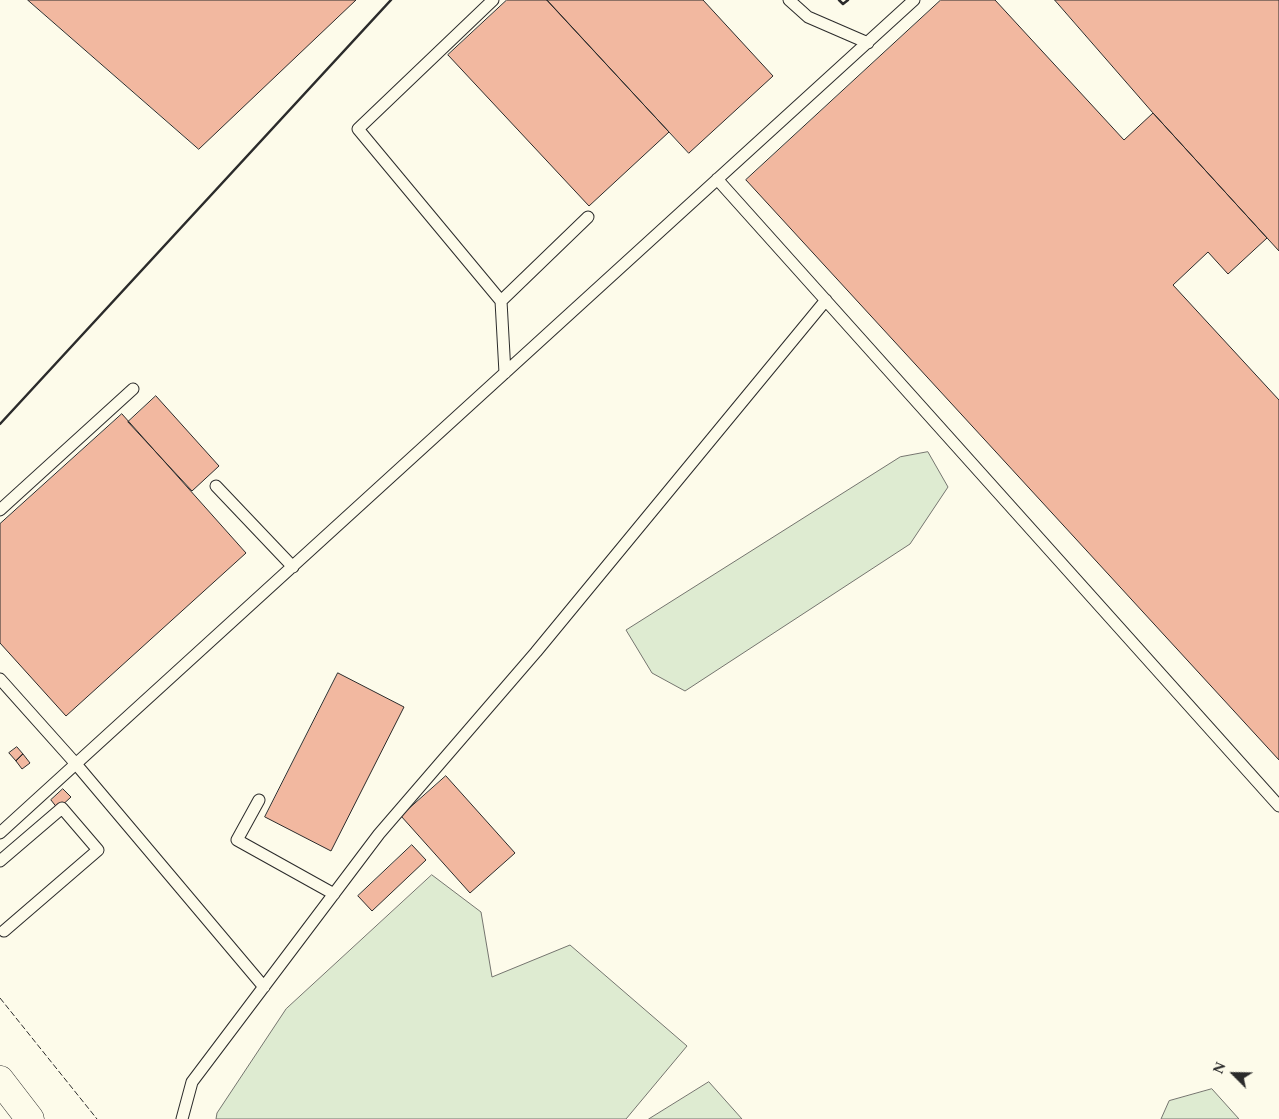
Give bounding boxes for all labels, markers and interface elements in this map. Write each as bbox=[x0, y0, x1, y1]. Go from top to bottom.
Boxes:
north arrow bbox=[1209, 1049, 1259, 1099]
text: N bbox=[1208, 1059, 1232, 1077]

